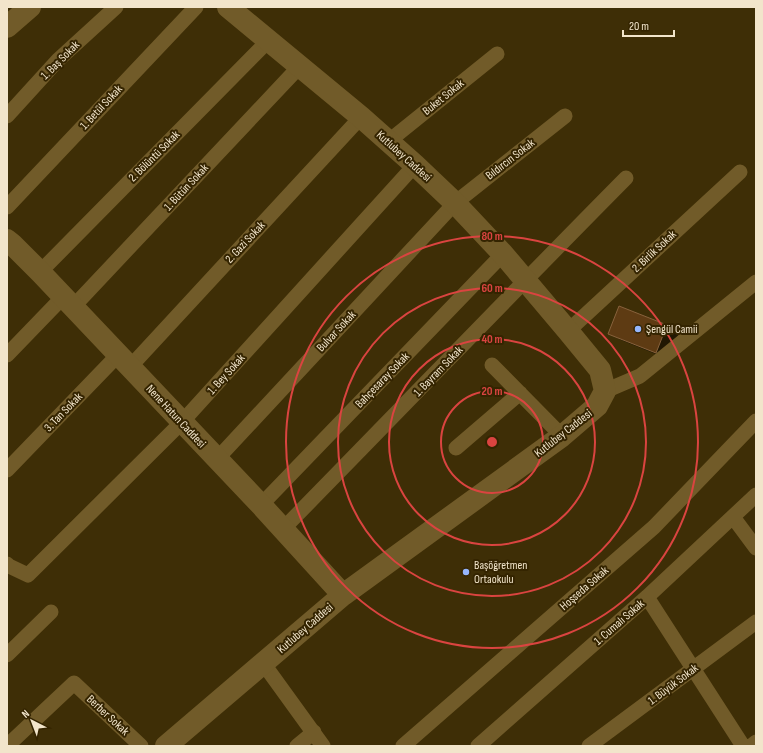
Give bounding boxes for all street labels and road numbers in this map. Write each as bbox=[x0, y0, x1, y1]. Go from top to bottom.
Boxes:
street label: 1. Baş Sokak bbox=[38, 37, 83, 83]
street label: Buket Sokak bbox=[420, 76, 467, 119]
street label: 1. Betül Sokak bbox=[77, 82, 126, 133]
street label: 2. Bölüntü Sokak bbox=[126, 127, 183, 185]
street label: Kutlubey Caddesi bbox=[373, 128, 434, 185]
street label: Bıldırcın Sokak bbox=[483, 135, 538, 183]
street label: 1. Bütün Sokak bbox=[161, 160, 212, 214]
street label: 2. Gazi Sokak bbox=[222, 218, 269, 266]
street label: 2. Birlik Sokak bbox=[629, 227, 680, 276]
street label: Bulvar Sokak bbox=[314, 307, 359, 355]
street label: 1. Bayram Sokak bbox=[411, 343, 466, 400]
street label: Bahçesaray Sokak bbox=[352, 349, 413, 411]
street label: 1. Bey Sokak bbox=[204, 351, 249, 398]
street label: Nene Hatun Caddesi bbox=[143, 382, 209, 451]
street label: 3. Tan Sokak bbox=[41, 389, 86, 435]
street label: Kutlubey Caddesi bbox=[531, 406, 595, 461]
street label: Hoşseda Sokak bbox=[557, 563, 612, 614]
street label: 1. Cumalı Sokak bbox=[591, 596, 648, 648]
street label: Kutlubey Caddesi bbox=[274, 600, 336, 657]
street label: 1. Büyük Sokak bbox=[645, 660, 702, 708]
street label: Berber Sokak bbox=[83, 692, 132, 739]

